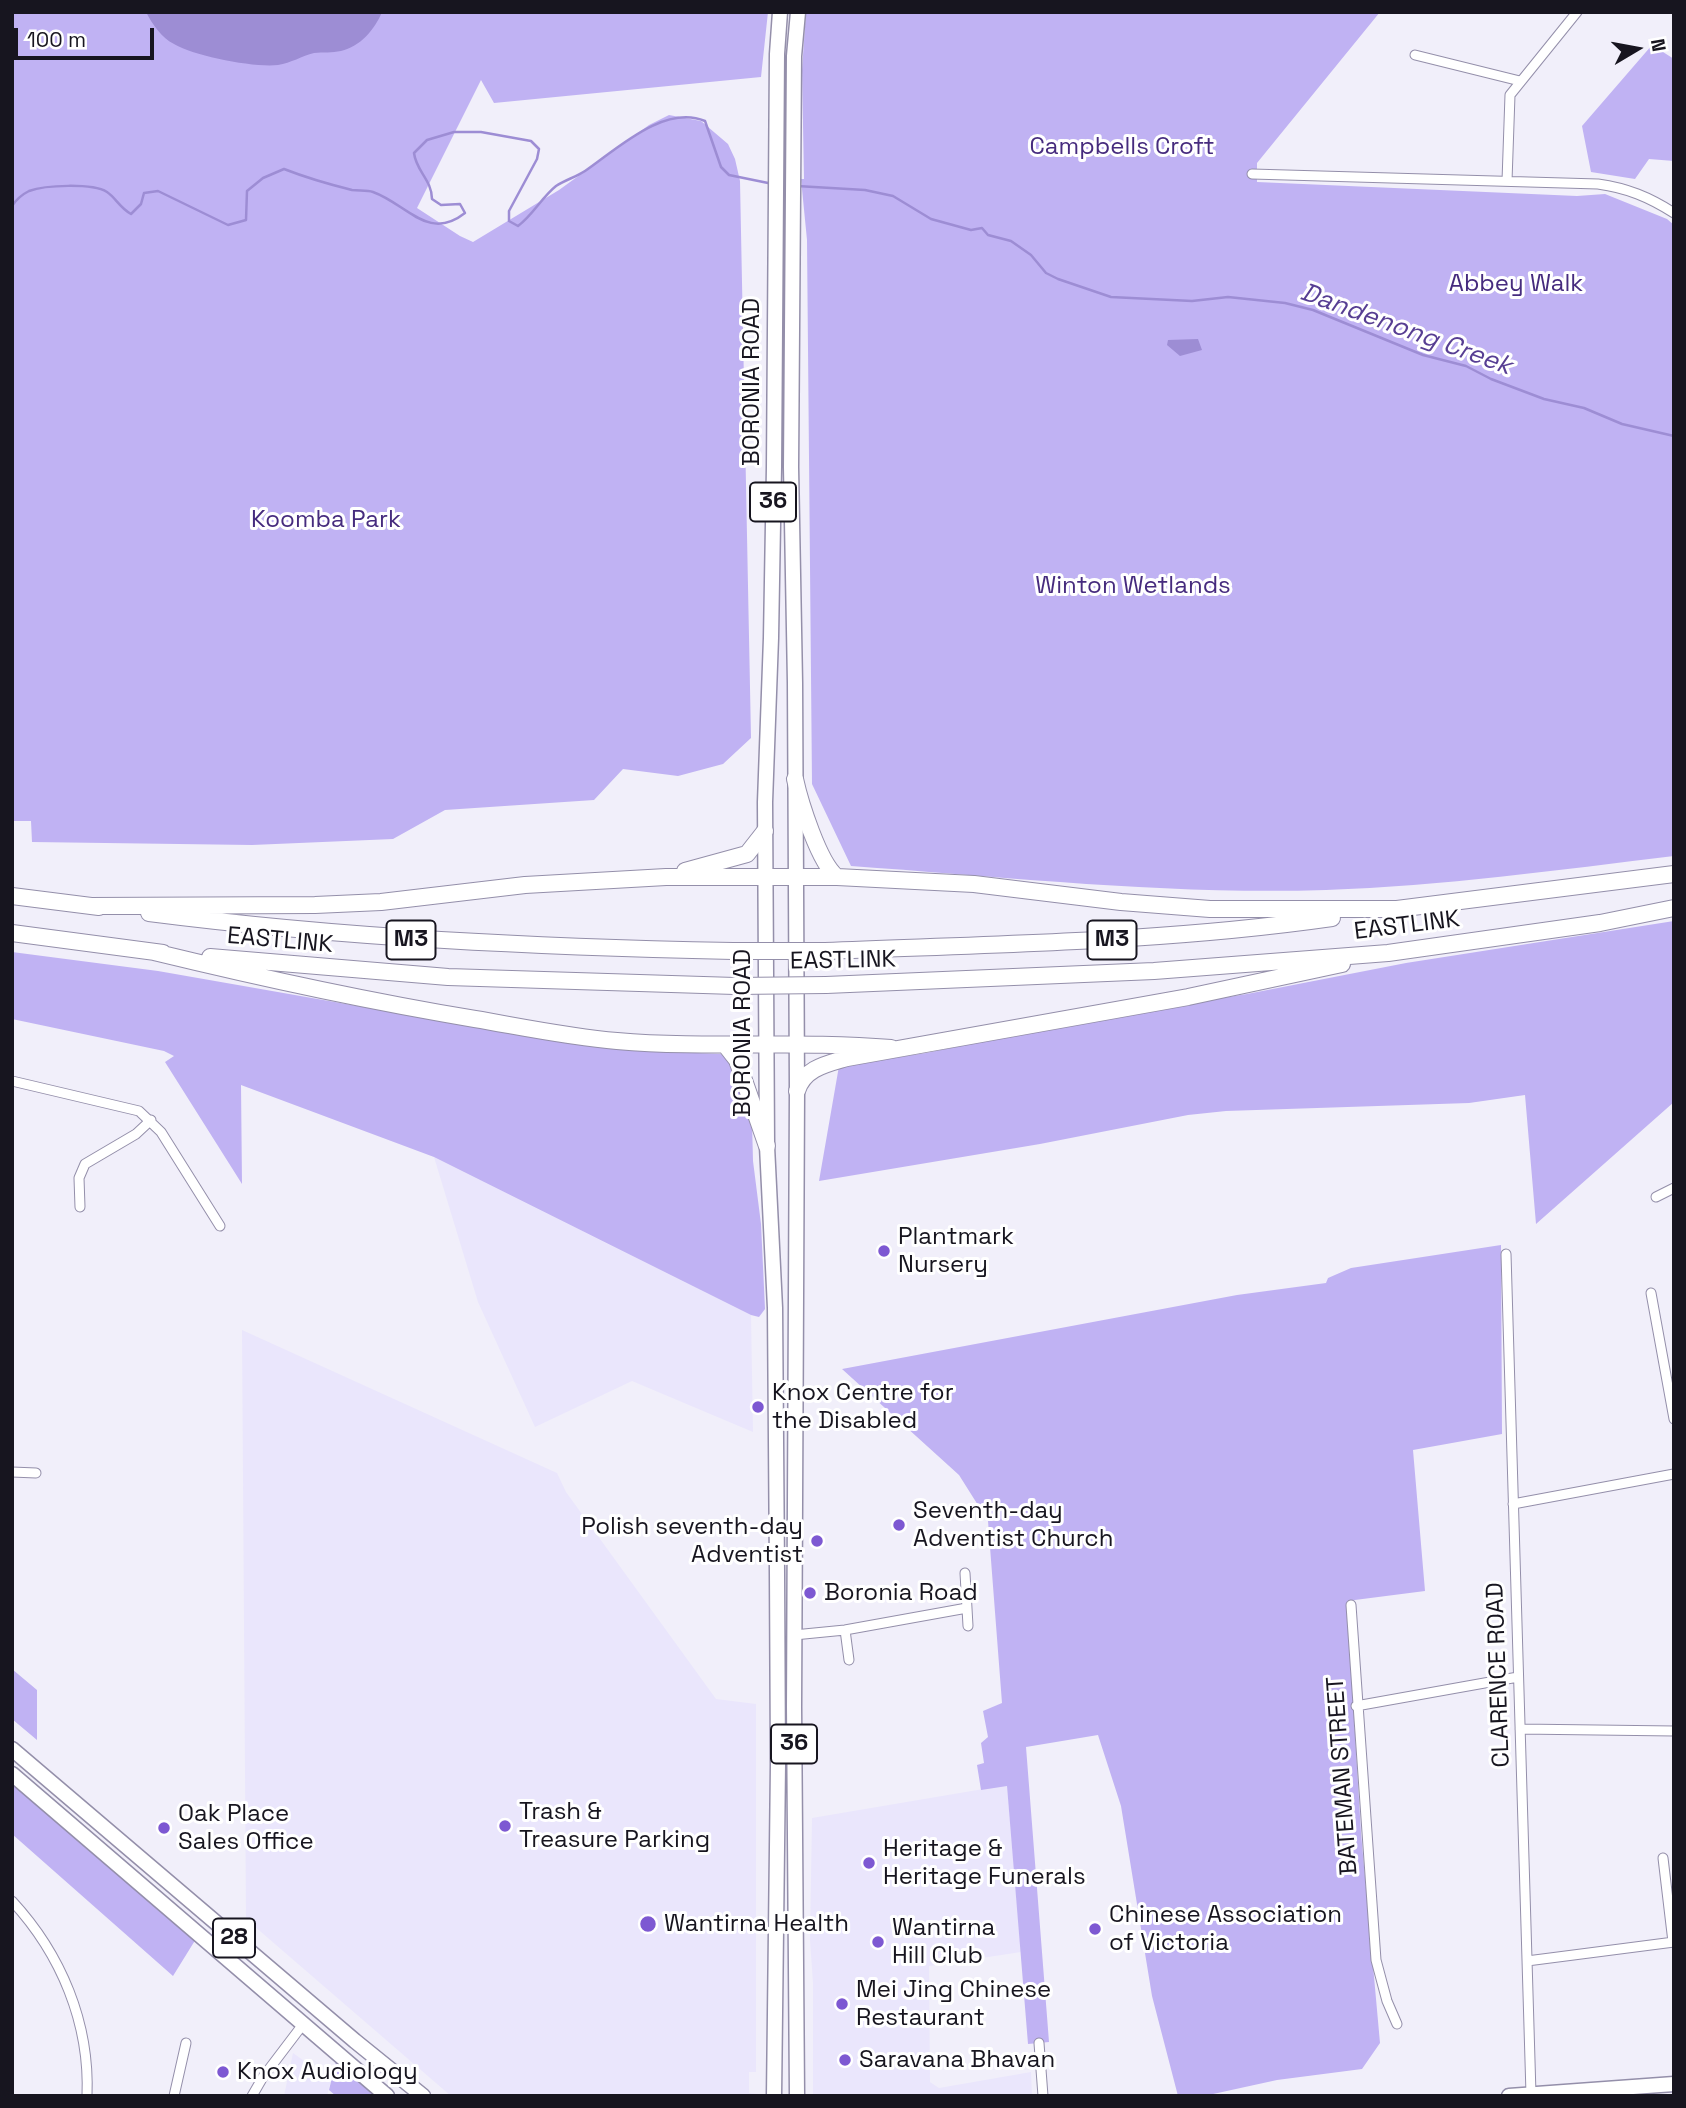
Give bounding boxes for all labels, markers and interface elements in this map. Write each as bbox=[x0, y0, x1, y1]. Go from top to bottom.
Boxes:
scale bar bbox=[18, 14, 158, 58]
north arrow bbox=[1602, 14, 1672, 84]
text: 100 m bbox=[27, 26, 86, 53]
text: N bbox=[1645, 37, 1672, 54]
park label: Campbells Croft bbox=[1029, 133, 1215, 161]
park label: Abbey Walk bbox=[1449, 270, 1583, 298]
water label: Dandenong Creek bbox=[1296, 277, 1516, 383]
street label: BORONIA ROAD bbox=[738, 298, 766, 466]
road number: 36 bbox=[750, 482, 796, 522]
park label: Koomba Park bbox=[251, 506, 401, 534]
park label: Winton Wetlands bbox=[1035, 572, 1231, 600]
street label: EASTLINK bbox=[1353, 905, 1461, 947]
road number: M3 bbox=[386, 920, 436, 959]
road number: M3 bbox=[1088, 920, 1136, 959]
street label: EASTLINK bbox=[226, 922, 334, 960]
street label: EASTLINK bbox=[790, 946, 896, 976]
street label: BORONIA ROAD bbox=[729, 949, 757, 1117]
place label: Plantmark Nursery bbox=[898, 1223, 1014, 1279]
marker: Plantmark Nursery bbox=[876, 1243, 892, 1259]
place label: Knox Centre for the Disabled bbox=[772, 1379, 954, 1435]
marker: Knox Centre for the Disabled bbox=[750, 1399, 766, 1415]
place label: Seventh-day Adventist Church bbox=[913, 1497, 1113, 1553]
place label: Polish seventh-day Adventist bbox=[581, 1513, 803, 1569]
marker: Seventh-day Adventist Church bbox=[891, 1517, 907, 1533]
marker: Polish seventh-day Adventist bbox=[809, 1533, 825, 1549]
place label: Boronia Road bbox=[824, 1579, 978, 1607]
street label: CLARENCE ROAD bbox=[1481, 1582, 1517, 1768]
marker: Boronia Road bbox=[802, 1585, 818, 1601]
street label: BATEMAN STREET bbox=[1322, 1676, 1364, 1876]
road number: 36 bbox=[771, 1724, 817, 1764]
place label: Trash & Treasure Parking bbox=[519, 1798, 710, 1854]
place label: Oak Place Sales Office bbox=[178, 1800, 314, 1856]
marker: Trash & Treasure Parking bbox=[497, 1818, 513, 1834]
marker: Oak Place Sales Office bbox=[156, 1820, 172, 1836]
place label: Heritage & Heritage Funerals bbox=[883, 1835, 1086, 1891]
marker: Heritage & Heritage Funerals bbox=[861, 1855, 877, 1871]
place label: Chinese Association of Victoria bbox=[1109, 1901, 1342, 1957]
place label: Wantirna Health bbox=[664, 1910, 849, 1938]
marker: Wantirna Health bbox=[638, 1914, 658, 1934]
place label: Wantirna Hill Club bbox=[892, 1914, 995, 1970]
road number: 28 bbox=[213, 1918, 255, 1957]
marker: Chinese Association of Victoria bbox=[1087, 1921, 1103, 1937]
marker: Wantirna Hill Club bbox=[870, 1934, 886, 1950]
place label: Mei Jing Chinese Restaurant bbox=[856, 1976, 1051, 2032]
marker: Mei Jing Chinese Restaurant bbox=[834, 1996, 850, 2012]
place label: Saravana Bhavan bbox=[859, 2046, 1055, 2074]
marker: Saravana Bhavan bbox=[837, 2052, 853, 2068]
place label: Knox Audiology bbox=[237, 2058, 418, 2086]
marker: Knox Audiology bbox=[215, 2064, 231, 2080]

